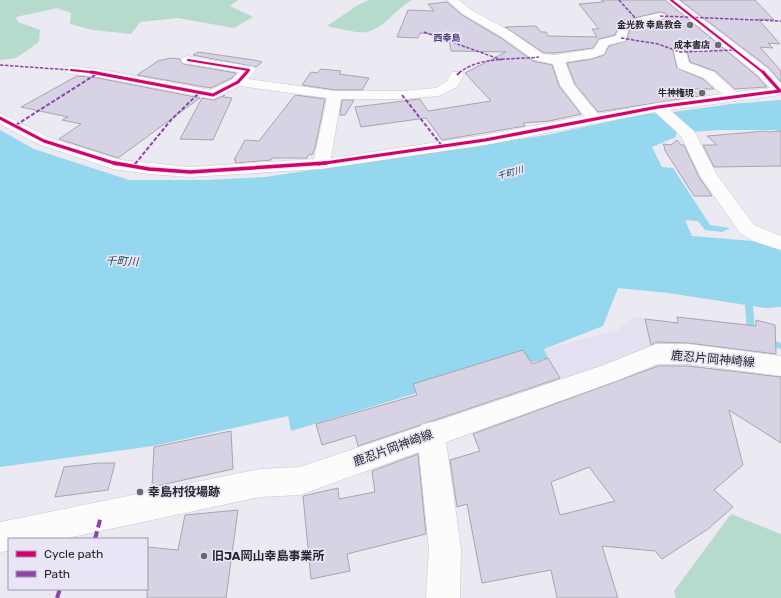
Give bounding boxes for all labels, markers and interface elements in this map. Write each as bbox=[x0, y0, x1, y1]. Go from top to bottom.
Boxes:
place label: 金光教 幸島教会 bbox=[617, 20, 682, 30]
marker: 金光教 幸島教会 bbox=[685, 20, 695, 30]
district label: 西幸島 bbox=[433, 33, 461, 43]
place label: 成本書店 bbox=[674, 39, 710, 50]
marker: 成本書店 bbox=[713, 40, 723, 50]
place label: 牛神権現 bbox=[658, 87, 694, 98]
marker: 牛神権現 bbox=[697, 88, 707, 98]
water label: 千町川 bbox=[496, 164, 525, 182]
water label: 千町川 bbox=[105, 254, 140, 269]
street label: 鹿忍片岡神崎線 bbox=[671, 348, 755, 370]
street label: 鹿忍片岡神崎線 bbox=[351, 427, 435, 469]
place label: 幸島村役場跡 bbox=[148, 485, 220, 499]
marker: 幸島村役場跡 bbox=[135, 487, 145, 497]
legend bbox=[8, 538, 148, 590]
text: Cycle path bbox=[44, 547, 103, 561]
place label: 旧JA岡山幸島事業所 bbox=[212, 549, 324, 563]
marker: 旧JA岡山幸島事業所 bbox=[199, 551, 209, 561]
text: Path bbox=[44, 567, 70, 581]

